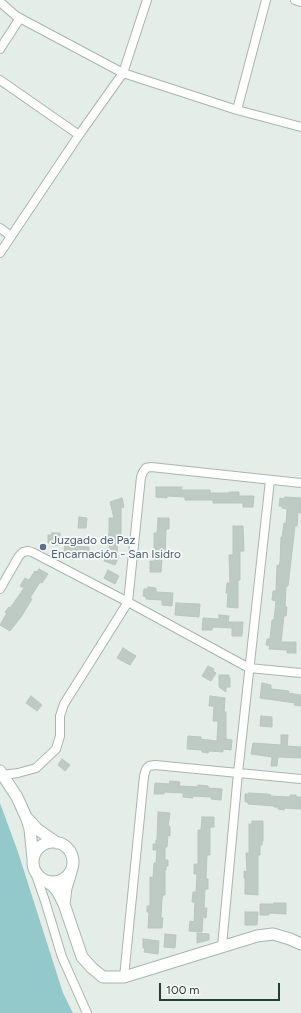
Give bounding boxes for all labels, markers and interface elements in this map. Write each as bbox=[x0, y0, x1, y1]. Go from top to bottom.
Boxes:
place label: Juzgado de Paz Encarnación - San Isidro bbox=[51, 533, 181, 561]
marker: Juzgado de Paz Encarnación - San Isidro bbox=[38, 542, 48, 552]
scale bar bbox=[161, 975, 282, 1001]
text: 100 m bbox=[166, 983, 200, 997]

